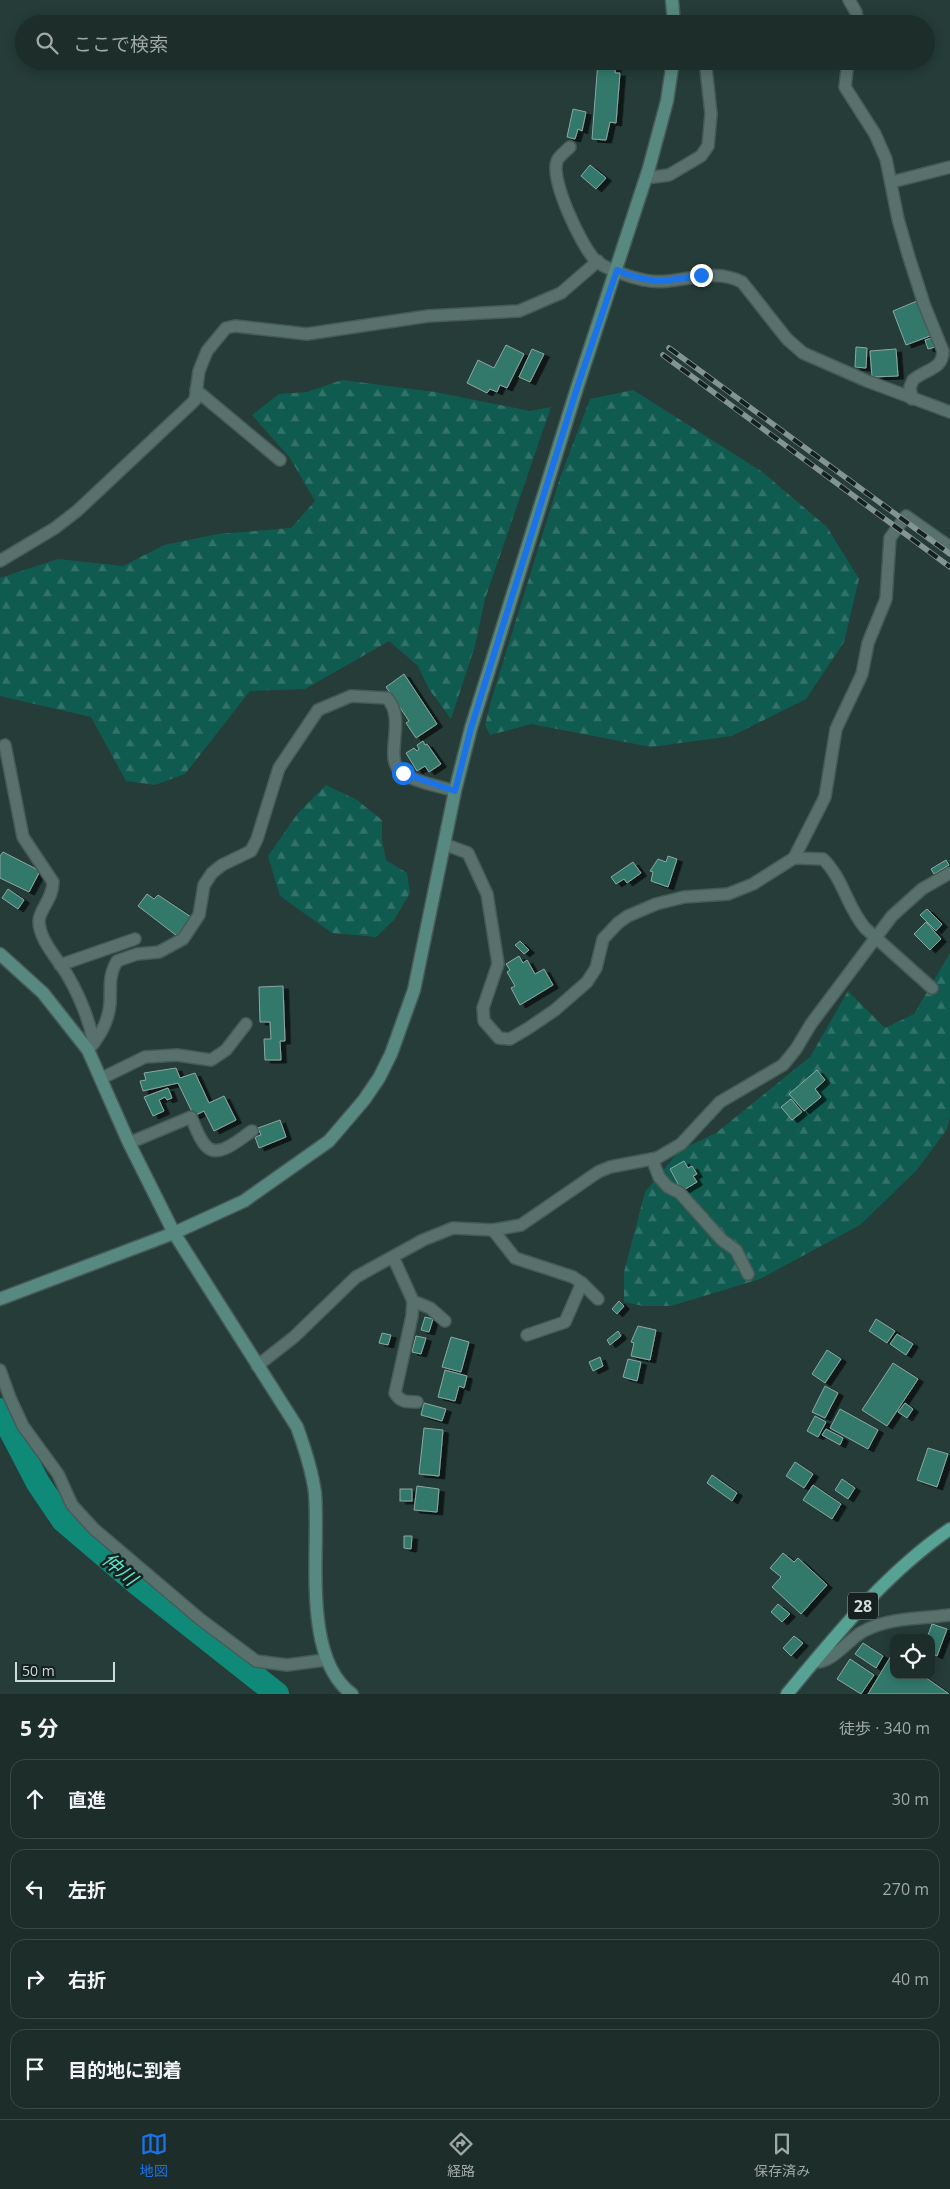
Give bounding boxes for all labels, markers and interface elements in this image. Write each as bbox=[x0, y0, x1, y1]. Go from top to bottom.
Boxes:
search box bbox=[15, 15, 935, 70]
icon: search bbox=[33, 29, 61, 57]
text: ここで検索 bbox=[73, 31, 168, 57]
route end bbox=[690, 264, 713, 287]
route start bbox=[392, 762, 415, 785]
water label: 仲川 bbox=[97, 1547, 144, 1593]
road number: 28 bbox=[848, 1592, 878, 1620]
map controls bbox=[890, 1634, 935, 1679]
button: locate bbox=[890, 1634, 935, 1679]
scale bar bbox=[15, 1659, 115, 1682]
text: 50 m bbox=[22, 1661, 55, 1680]
text: 5 分 bbox=[20, 1714, 58, 1742]
text: 徒歩 · 340 m bbox=[839, 1717, 930, 1739]
icon: ahead bbox=[21, 1785, 49, 1813]
text: 直進 bbox=[68, 1787, 106, 1813]
text: 30 m bbox=[892, 1788, 929, 1810]
icon: left bbox=[21, 1875, 49, 1903]
text: 左折 bbox=[68, 1877, 106, 1903]
text: 270 m bbox=[883, 1878, 929, 1900]
icon: right bbox=[21, 1965, 49, 1993]
text: 右折 bbox=[68, 1967, 106, 1993]
text: 40 m bbox=[892, 1968, 929, 1990]
icon: arrive bbox=[21, 2055, 49, 2083]
text: 目的地に到着 bbox=[68, 2057, 182, 2083]
tab: 地図 bbox=[140, 2130, 168, 2180]
tab: 経路 bbox=[447, 2130, 475, 2180]
tab: 保存済み bbox=[754, 2130, 810, 2180]

